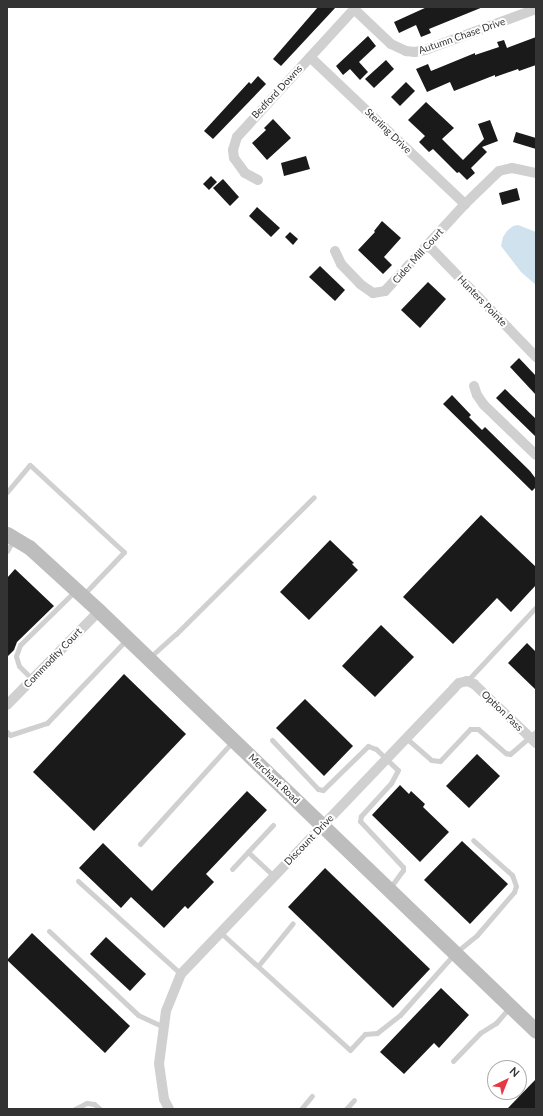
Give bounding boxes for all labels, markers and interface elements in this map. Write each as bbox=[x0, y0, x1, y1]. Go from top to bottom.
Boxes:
street label: Autumn Chase Drive bbox=[417, 16, 507, 56]
street label: Bedford Downs bbox=[249, 63, 305, 121]
street label: Sterling Drive bbox=[362, 106, 414, 156]
street label: Cider Mill Court bbox=[390, 226, 446, 286]
street label: Hunters Pointe bbox=[455, 273, 509, 329]
street label: Commodity Court bbox=[21, 626, 85, 690]
street label: Option Pass bbox=[479, 688, 525, 734]
street label: Merchant Road bbox=[246, 751, 302, 807]
street label: Discount Drive bbox=[282, 812, 336, 868]
north arrow bbox=[487, 1060, 527, 1100]
text: N bbox=[507, 1064, 522, 1079]

